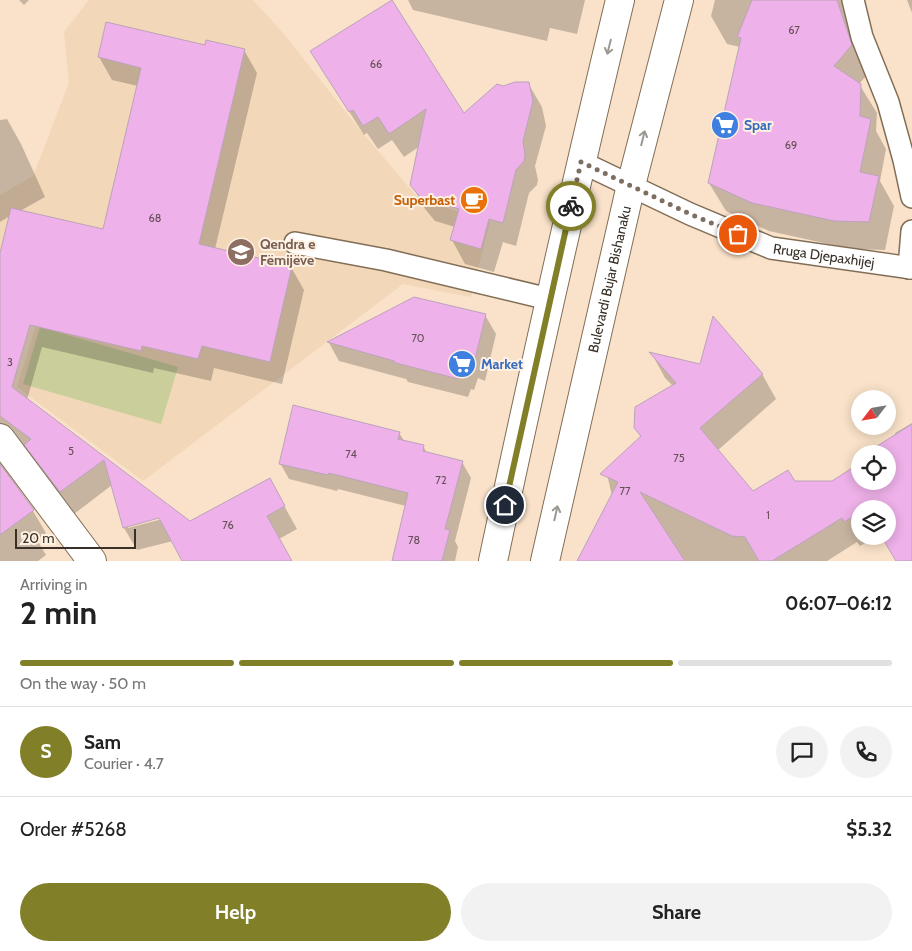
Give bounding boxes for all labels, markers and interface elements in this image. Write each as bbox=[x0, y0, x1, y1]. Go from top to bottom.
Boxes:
house number: 67 bbox=[788, 23, 800, 37]
one-way arrow bbox=[604, 39, 613, 55]
house number: 66 bbox=[370, 57, 382, 71]
supermarket icon: Spar bbox=[710, 110, 740, 140]
place label: Spar bbox=[744, 116, 772, 134]
one-way arrow bbox=[639, 131, 648, 147]
house number: 69 bbox=[785, 138, 797, 152]
courier bbox=[546, 181, 596, 231]
cafe icon: Superbast bbox=[459, 185, 489, 215]
place label: Superbast bbox=[394, 191, 455, 209]
icon: bike bbox=[557, 192, 585, 220]
street label: Bulevardi Bujar Bishanaku bbox=[584, 204, 635, 354]
house number: 68 bbox=[149, 211, 161, 225]
pin bbox=[717, 213, 759, 255]
icon: bag bbox=[724, 220, 752, 248]
place label: Qendra e Fëmijëve bbox=[260, 235, 315, 269]
school or university icon: Qendra e Fëmijëve bbox=[226, 237, 256, 267]
street label: Rruga Djepaxhijej bbox=[772, 239, 876, 272]
house number: 70 bbox=[411, 331, 425, 345]
supermarket icon: Market bbox=[447, 349, 477, 379]
house number: 3 bbox=[7, 355, 13, 369]
place label: Market bbox=[481, 355, 523, 373]
north arrow bbox=[851, 390, 896, 435]
map controls bbox=[851, 390, 896, 545]
house number: 5 bbox=[68, 444, 74, 458]
button: locate bbox=[851, 445, 896, 490]
house number: 74 bbox=[345, 447, 357, 461]
house number: 75 bbox=[673, 451, 685, 465]
house number: 72 bbox=[435, 473, 447, 487]
pin bbox=[484, 484, 526, 526]
house number: 77 bbox=[619, 484, 631, 498]
icon: home bbox=[491, 491, 519, 519]
button: layers bbox=[851, 500, 896, 545]
one-way arrow bbox=[552, 506, 561, 522]
house number: 1 bbox=[766, 508, 770, 522]
house number: 76 bbox=[222, 518, 234, 532]
scale bar bbox=[15, 526, 136, 549]
text: 20 m bbox=[22, 529, 55, 547]
house number: 78 bbox=[408, 533, 420, 547]
text: Arriving in bbox=[20, 575, 87, 594]
text: 06:07–06:12 bbox=[785, 592, 892, 615]
text: 2 min bbox=[20, 593, 97, 632]
text: On the way · 50 m bbox=[20, 674, 146, 693]
button: chat bbox=[776, 726, 828, 778]
button: phone bbox=[840, 726, 892, 778]
text: Sam bbox=[84, 731, 121, 754]
text: S bbox=[40, 740, 52, 763]
text: Courier · 4.7 bbox=[84, 754, 164, 773]
text: Order #5268 bbox=[20, 818, 127, 841]
text: $5.32 bbox=[846, 818, 892, 841]
button: Help bbox=[20, 883, 451, 941]
button: Share bbox=[461, 883, 892, 941]

